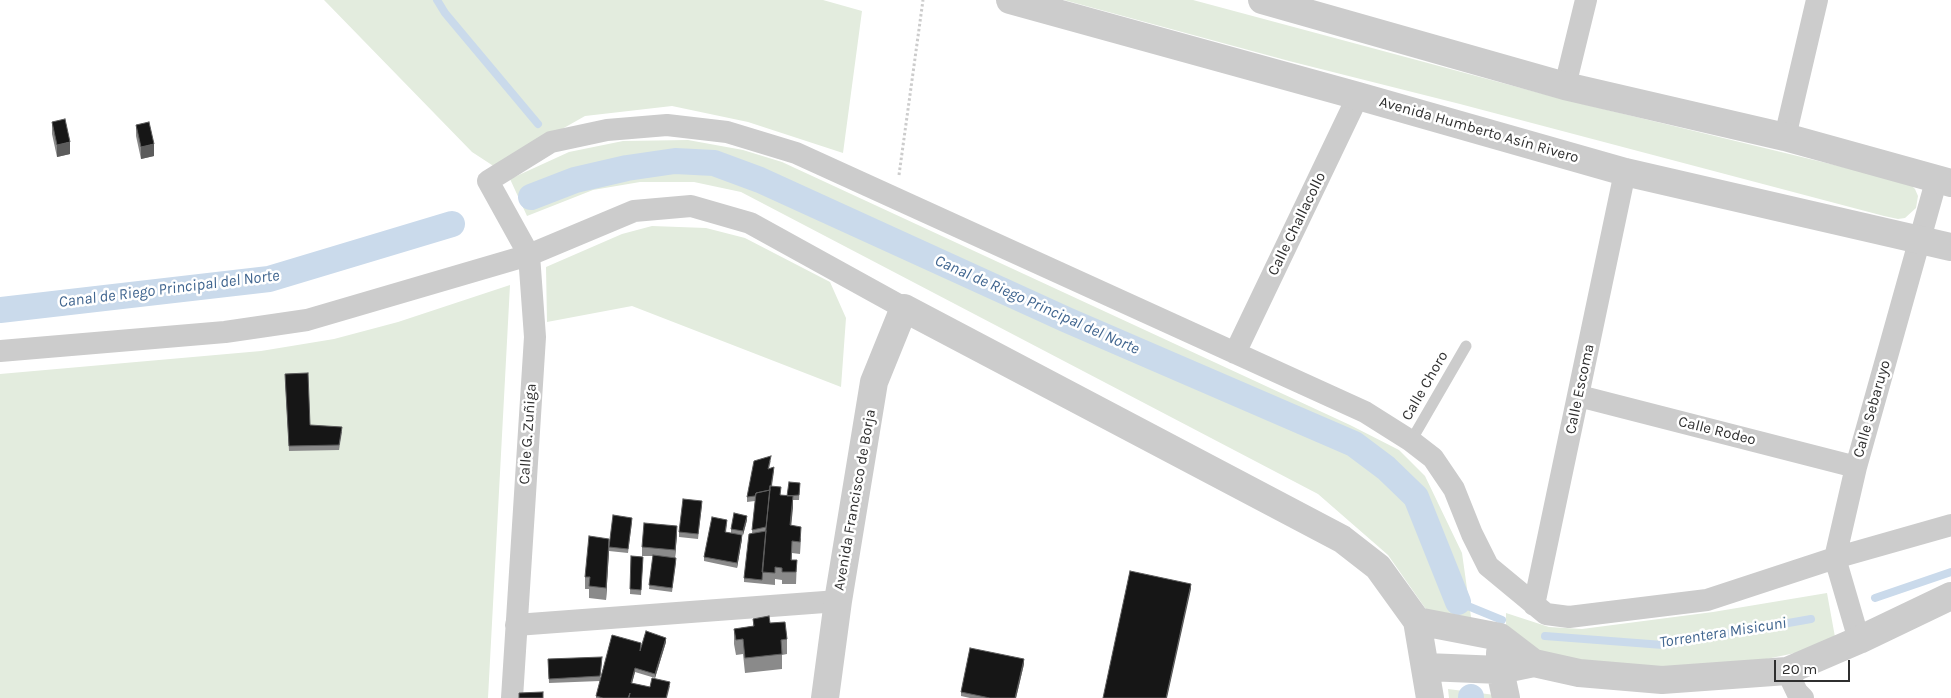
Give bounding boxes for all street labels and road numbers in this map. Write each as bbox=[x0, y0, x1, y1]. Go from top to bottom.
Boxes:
street label: Avenida Humberto Asín Rivero bbox=[1377, 93, 1581, 167]
street label: Calle Challacollo bbox=[1264, 169, 1330, 279]
street label: Calle Escoma bbox=[1562, 342, 1598, 436]
street label: Calle Choro bbox=[1398, 348, 1452, 424]
street label: Calle Sebaruyo bbox=[1849, 358, 1895, 460]
street label: Calle G. Zuñiga bbox=[515, 383, 541, 485]
street label: Avenida Francisco de Borja bbox=[830, 408, 880, 592]
street label: Calle Rodeo bbox=[1676, 413, 1758, 449]

